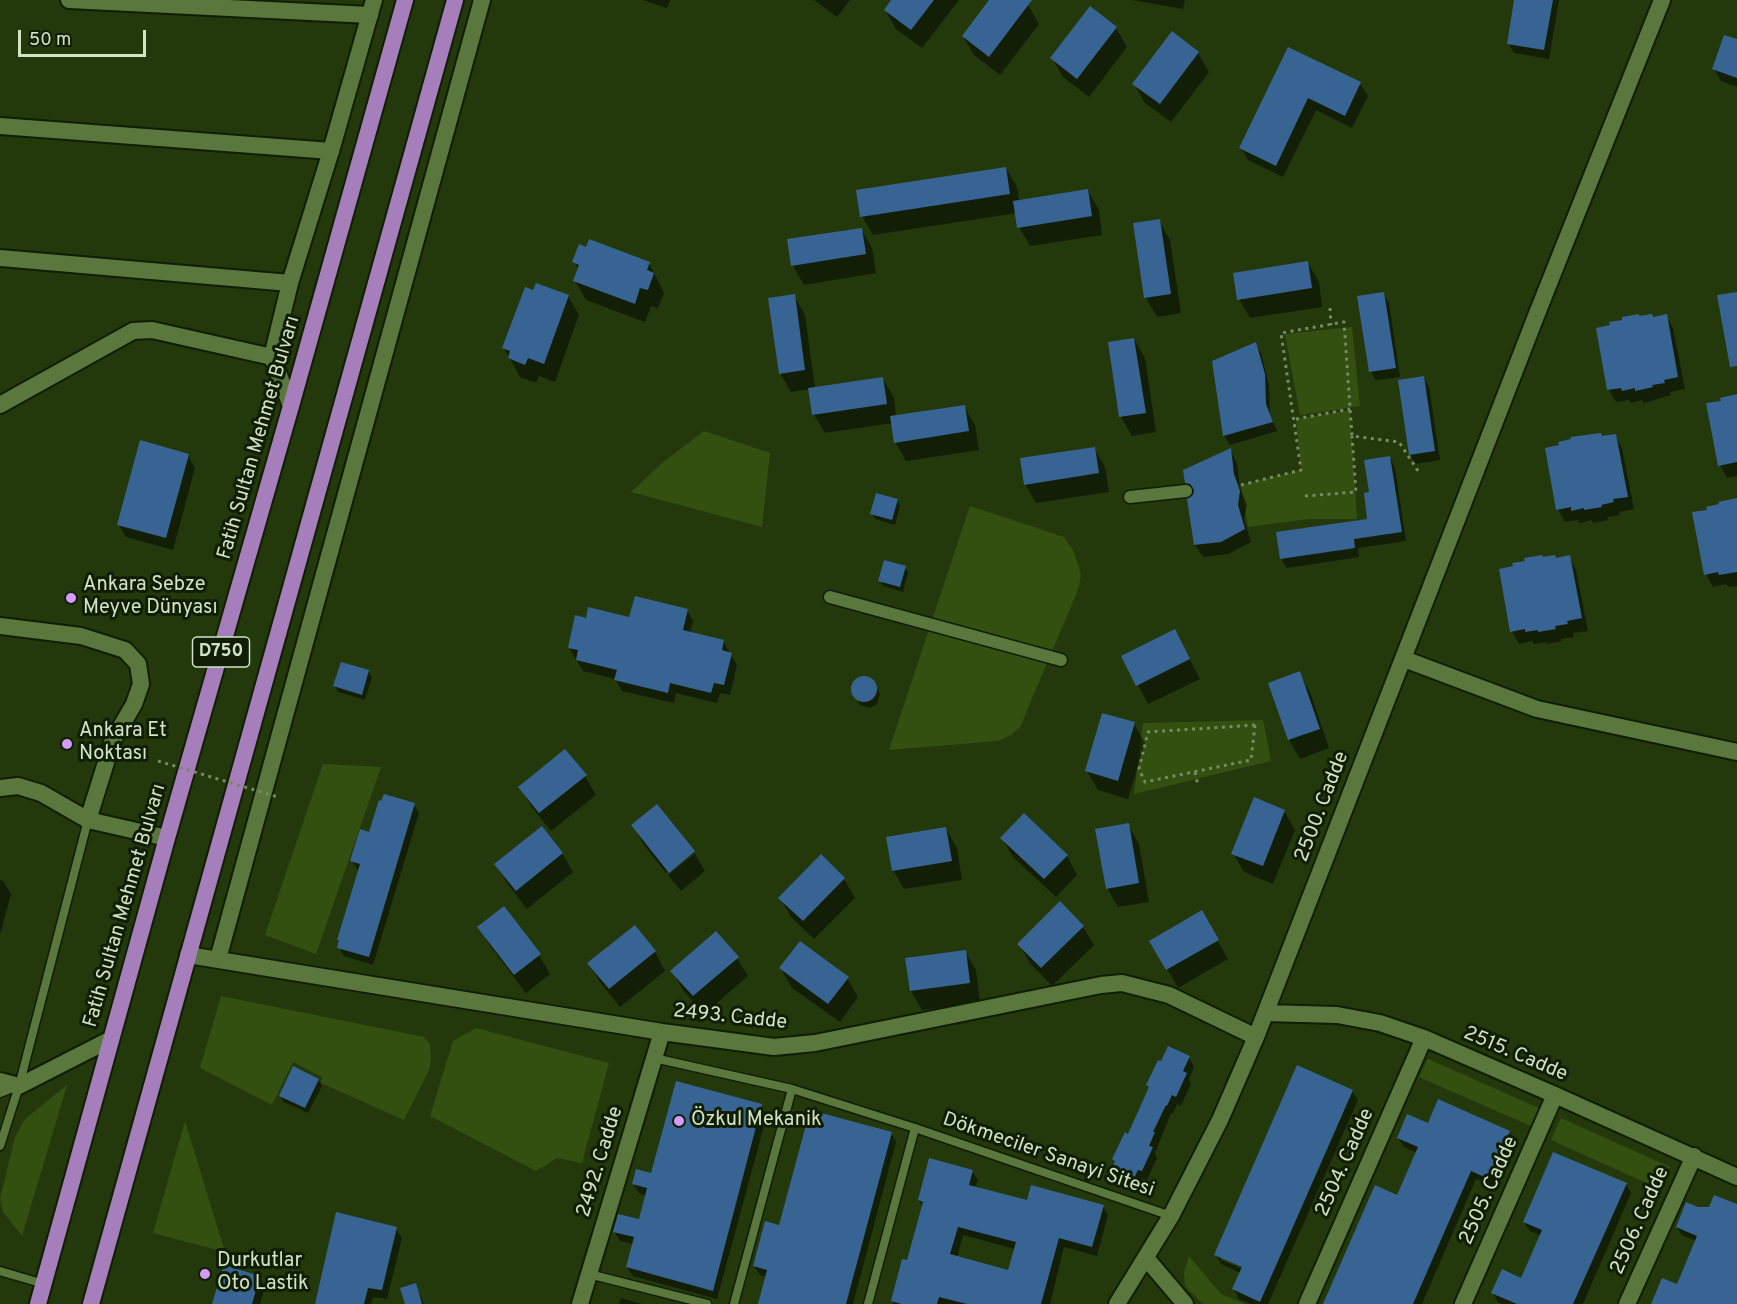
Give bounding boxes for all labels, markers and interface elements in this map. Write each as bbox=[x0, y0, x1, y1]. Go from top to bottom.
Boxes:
scale bar bbox=[21, 18, 148, 56]
text: 50 m bbox=[29, 29, 71, 52]
street label: Fatih Sultan Mehmet Bulvarı bbox=[214, 314, 306, 562]
place label: Ankara Sebze Meyve Dünyası bbox=[83, 574, 217, 621]
marker: Ankara Sebze Meyve Dünyası bbox=[64, 591, 78, 605]
road number: D750 bbox=[192, 637, 250, 667]
place label: Ankara Et Noktası bbox=[79, 720, 167, 767]
marker: Ankara Et Noktası bbox=[60, 737, 74, 751]
street label: 2500. Cadde bbox=[1291, 748, 1355, 866]
street label: Fatih Sultan Mehmet Bulvarı bbox=[80, 782, 172, 1030]
street label: 2493. Cadde bbox=[672, 1000, 788, 1036]
street label: 2515. Cadde bbox=[1459, 1022, 1571, 1088]
street label: 2492. Cadde bbox=[573, 1104, 629, 1220]
street label: 2504. Cadde bbox=[1311, 1105, 1381, 1221]
street label: Dökmeciler Sanayi Sitesi bbox=[939, 1108, 1157, 1204]
place label: Özkul Mekanik bbox=[691, 1109, 822, 1133]
marker: Özkul Mekanik bbox=[672, 1114, 686, 1128]
street label: 2505. Cadde bbox=[1455, 1133, 1525, 1249]
street label: 2506. Cadde bbox=[1607, 1163, 1675, 1279]
place label: Durkutlar Oto Lastik bbox=[217, 1250, 309, 1297]
marker: Durkutlar Oto Lastik bbox=[198, 1267, 212, 1281]

